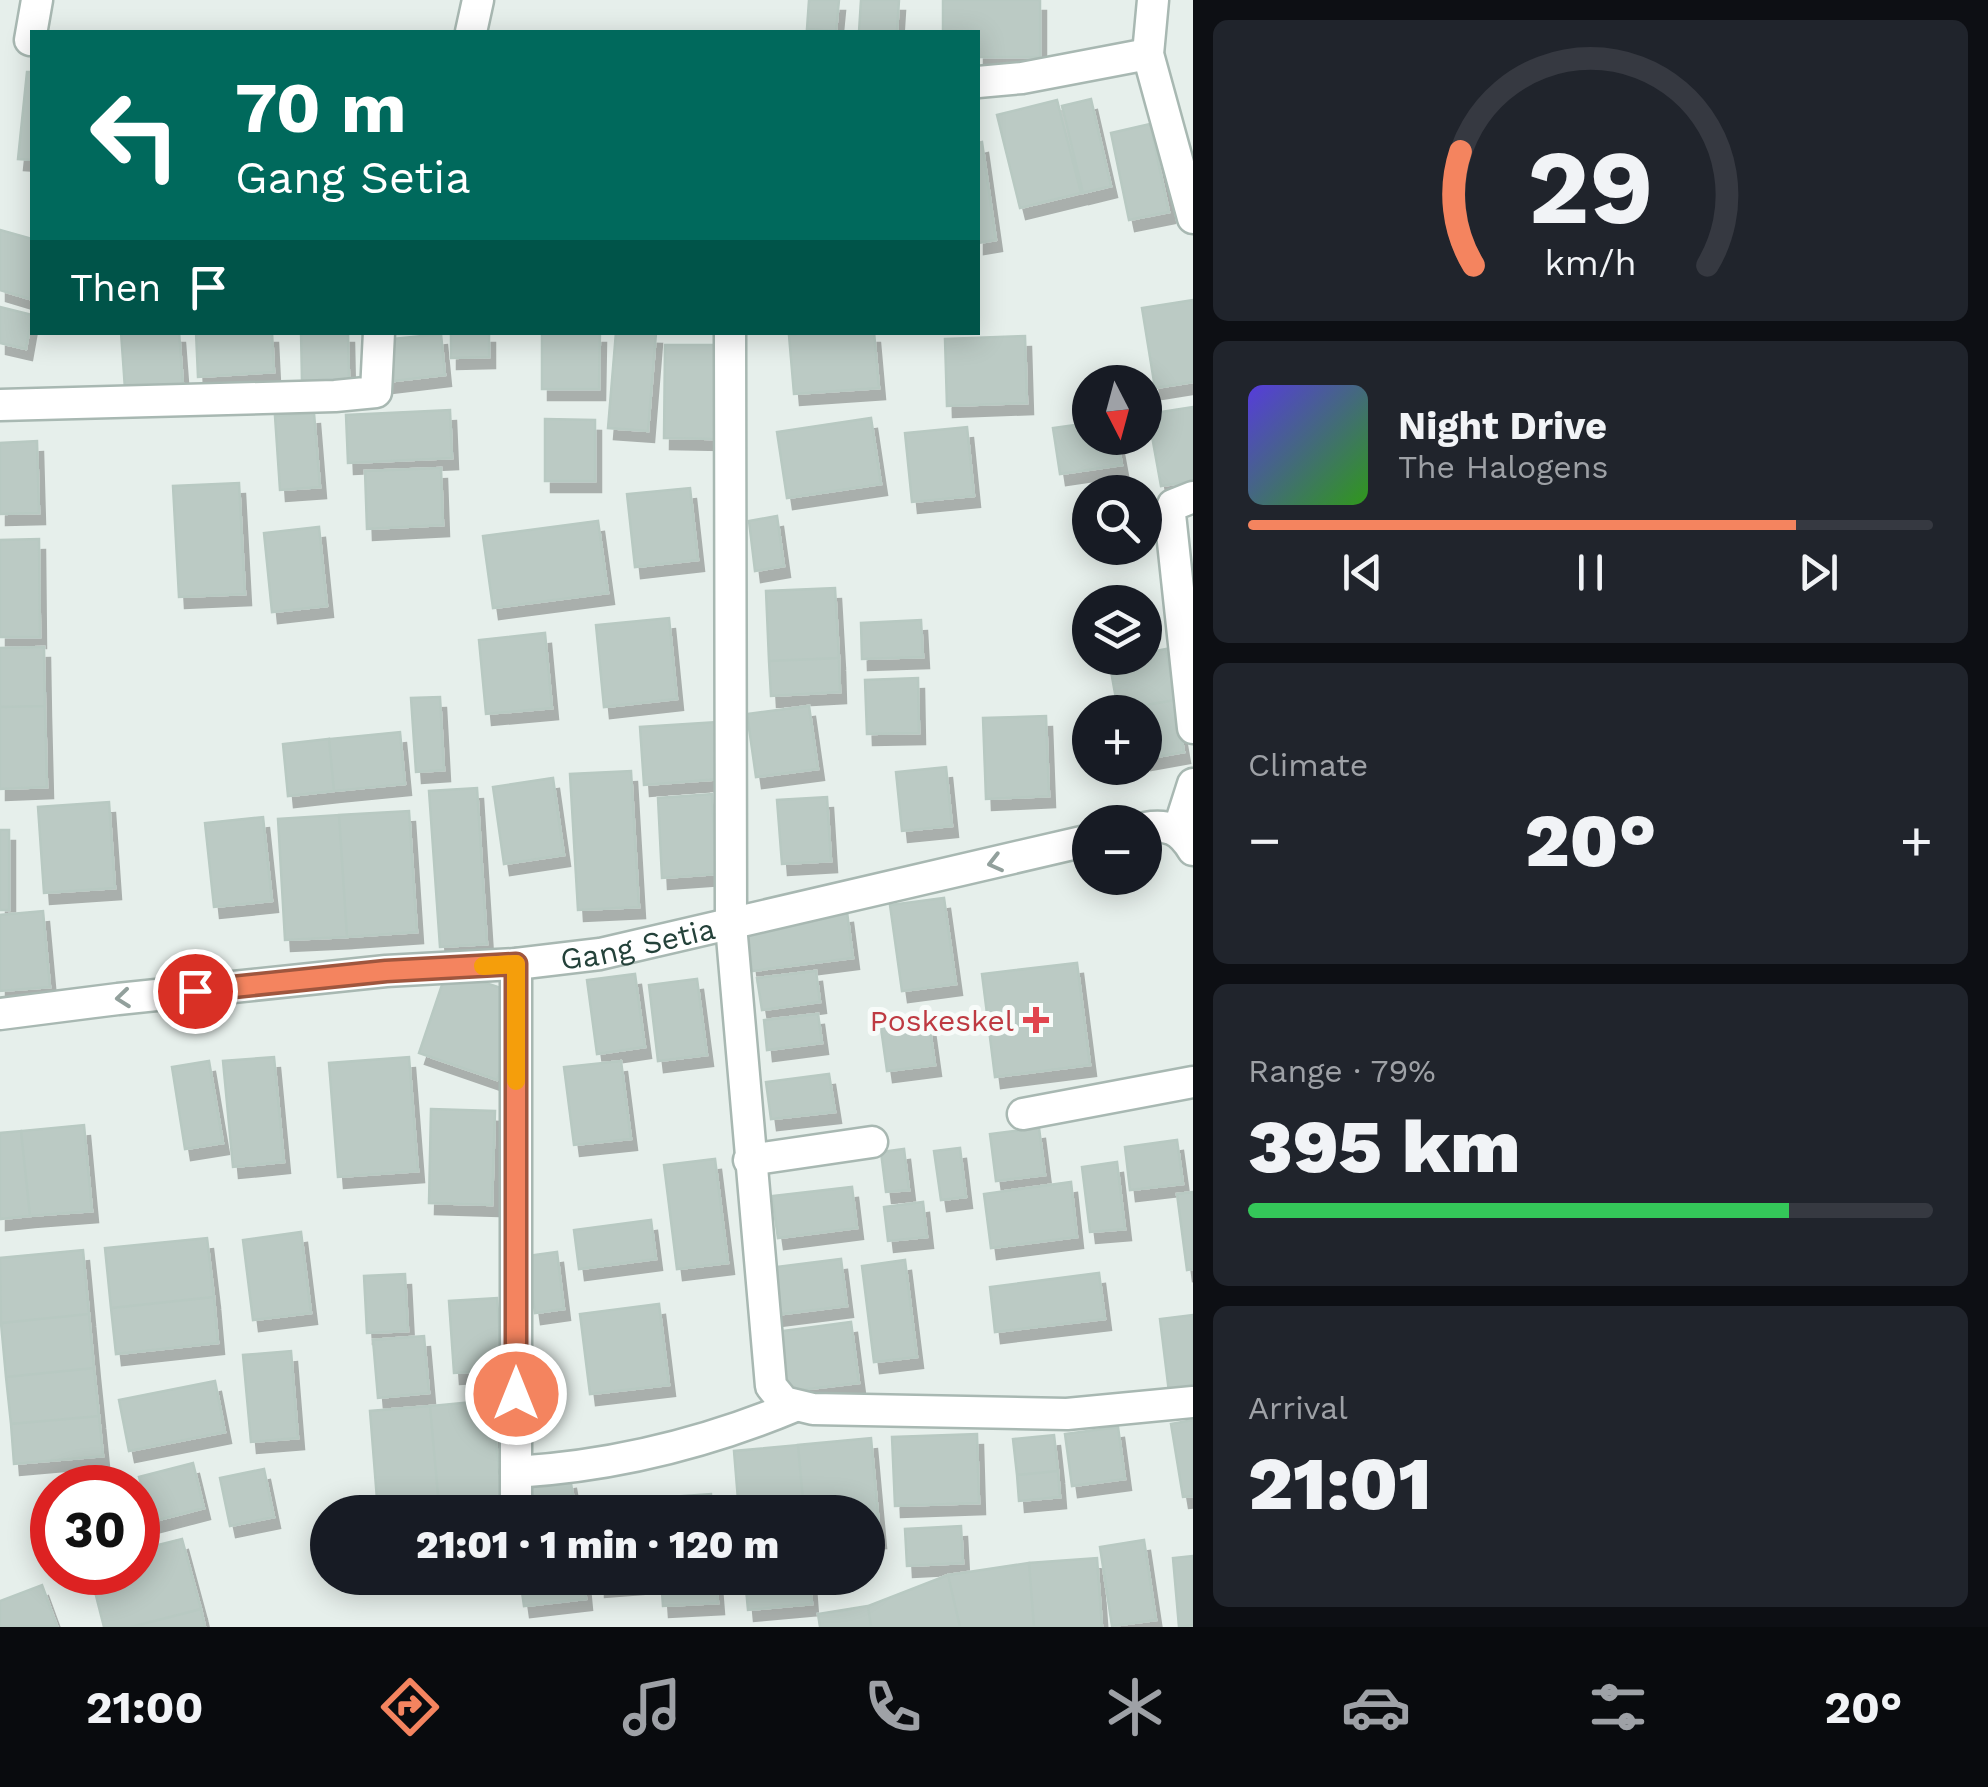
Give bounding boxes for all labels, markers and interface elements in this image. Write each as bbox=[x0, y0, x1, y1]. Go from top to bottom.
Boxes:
text: 70 m bbox=[235, 67, 407, 149]
icon: left bbox=[70, 70, 200, 200]
text: 29 bbox=[1527, 126, 1654, 248]
text: Gang Setia bbox=[235, 151, 471, 204]
text: km/h bbox=[1544, 242, 1637, 284]
icon: arrive bbox=[181, 260, 236, 315]
text: Then bbox=[70, 266, 161, 310]
north arrow bbox=[1072, 365, 1162, 455]
map controls bbox=[1072, 365, 1162, 895]
text: Night Drive bbox=[1398, 404, 1607, 448]
text: The Halogens bbox=[1398, 448, 1608, 486]
button: search bbox=[1072, 475, 1162, 565]
icon: previous bbox=[1335, 545, 1390, 600]
icon: pause bbox=[1563, 545, 1618, 600]
icon: next bbox=[1791, 545, 1846, 600]
button: layers bbox=[1072, 585, 1162, 675]
button: + bbox=[1072, 695, 1162, 785]
text: Climate bbox=[1248, 746, 1368, 784]
text: 20° bbox=[1524, 796, 1657, 884]
button: − bbox=[1072, 805, 1162, 895]
text: − bbox=[1248, 808, 1281, 872]
text: + bbox=[1900, 808, 1933, 872]
one-way arrow bbox=[987, 851, 1004, 872]
street label: Gang Setia bbox=[558, 910, 718, 976]
pin bbox=[153, 949, 238, 1034]
icon: arrive bbox=[168, 964, 223, 1019]
one-way arrow bbox=[114, 987, 130, 1008]
place label: Poskeskel bbox=[870, 1003, 1014, 1038]
marker: Poskeskel bbox=[1023, 1007, 1049, 1033]
text: Range · 79% bbox=[1248, 1052, 1436, 1090]
text: 395 km bbox=[1248, 1102, 1520, 1190]
position arrow bbox=[464, 1342, 568, 1446]
text: Arrival bbox=[1248, 1389, 1348, 1427]
text: 21:01 bbox=[1248, 1439, 1432, 1527]
speed limit sign: 30 bbox=[30, 1465, 160, 1595]
text: 21:01 · 1 min · 120 m bbox=[416, 1523, 779, 1567]
icon: directions bbox=[375, 1672, 445, 1742]
icon: music bbox=[617, 1672, 687, 1742]
icon: phone bbox=[858, 1672, 928, 1742]
icon: climate bbox=[1100, 1672, 1170, 1742]
icon: car bbox=[1341, 1672, 1411, 1742]
icon: filters bbox=[1583, 1672, 1653, 1742]
text: 21:00 bbox=[86, 1681, 204, 1734]
text: 20° bbox=[1824, 1681, 1902, 1734]

